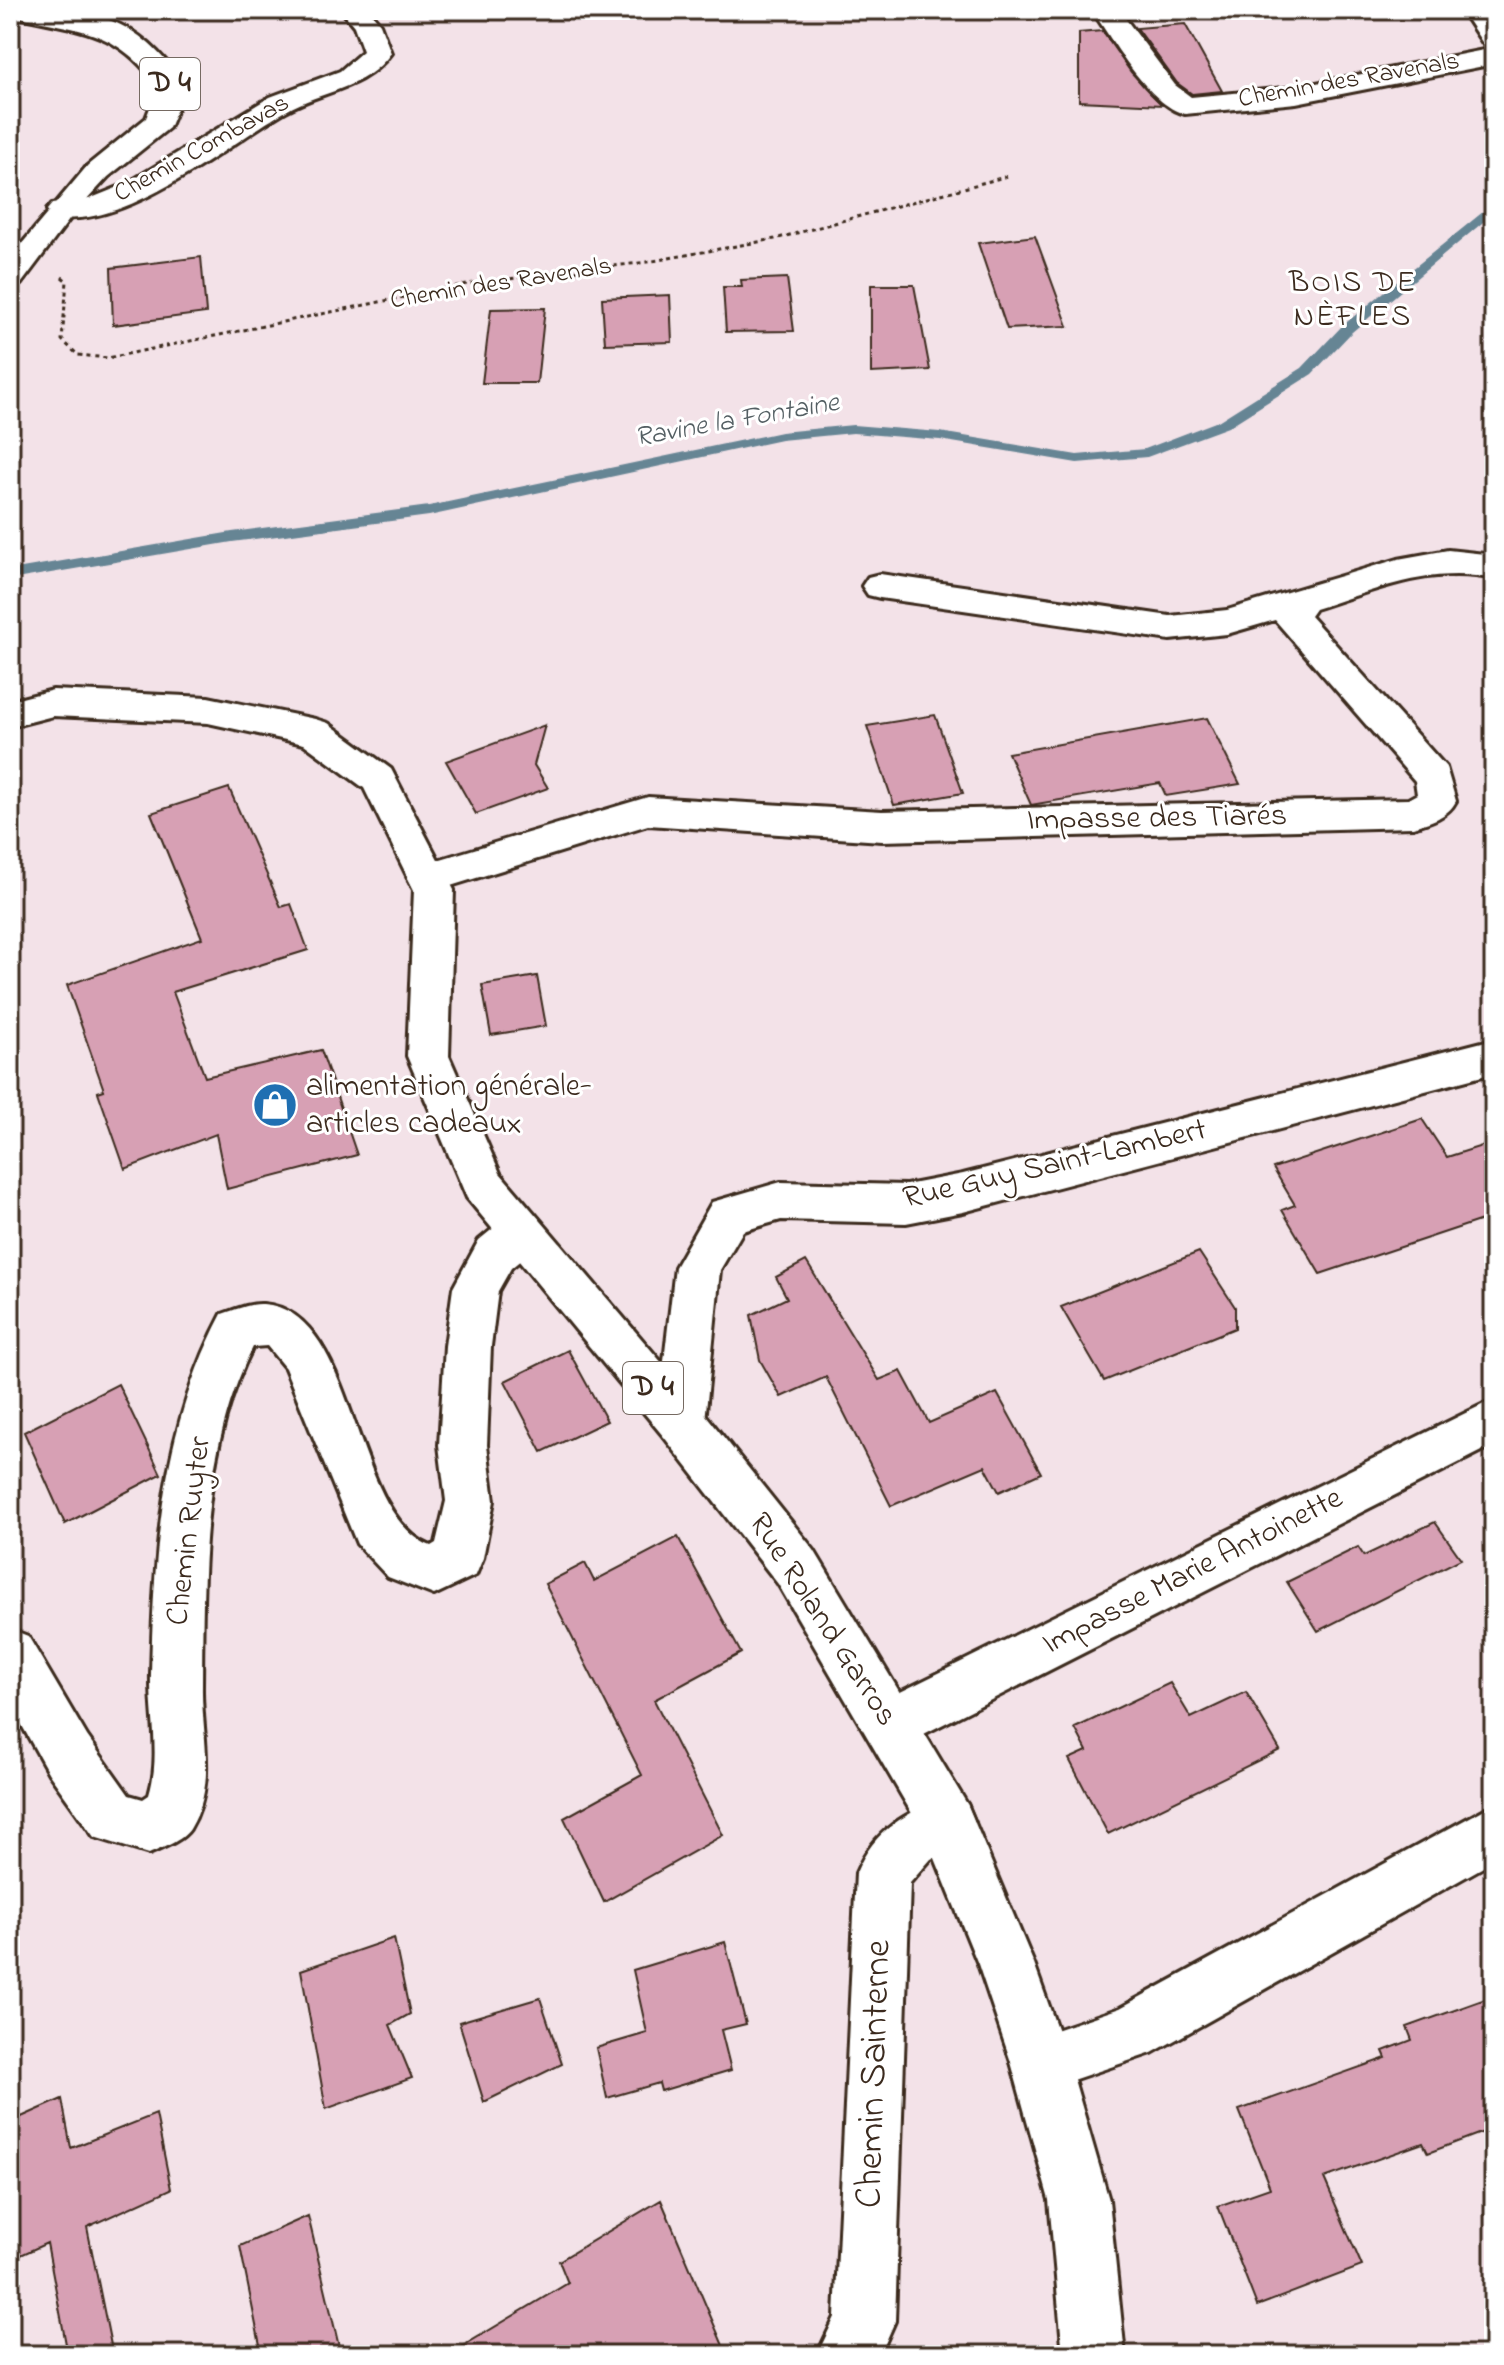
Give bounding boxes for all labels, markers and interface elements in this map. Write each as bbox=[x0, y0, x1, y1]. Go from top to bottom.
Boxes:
street label: Chemin des Ravenals bbox=[1236, 43, 1462, 119]
road number: D 4 bbox=[140, 58, 200, 110]
street label: Chemin Combavas bbox=[107, 85, 297, 213]
street label: Chemin des Ravenals bbox=[388, 248, 614, 320]
district label: BOIS DE NÈFLES bbox=[1288, 262, 1417, 340]
water label: Ravine la Fontaine bbox=[632, 383, 844, 459]
street label: Impasse des Tiarés bbox=[1026, 793, 1288, 845]
place label: alimentation générale- articles cadeaux bbox=[306, 1064, 592, 1148]
shop icon: alimentation générale- articles cadeaux bbox=[251, 1081, 299, 1129]
street label: Rue Guy Saint-Lambert bbox=[899, 1107, 1212, 1223]
road number: D 4 bbox=[623, 1362, 683, 1414]
street label: Chemin Ruyter bbox=[155, 1434, 225, 1628]
street label: Impasse Marie Antoinette bbox=[1035, 1476, 1352, 1668]
street label: Rue Roland Garros bbox=[735, 1504, 909, 1736]
street label: Chemin Sainterne bbox=[842, 1938, 908, 2209]

